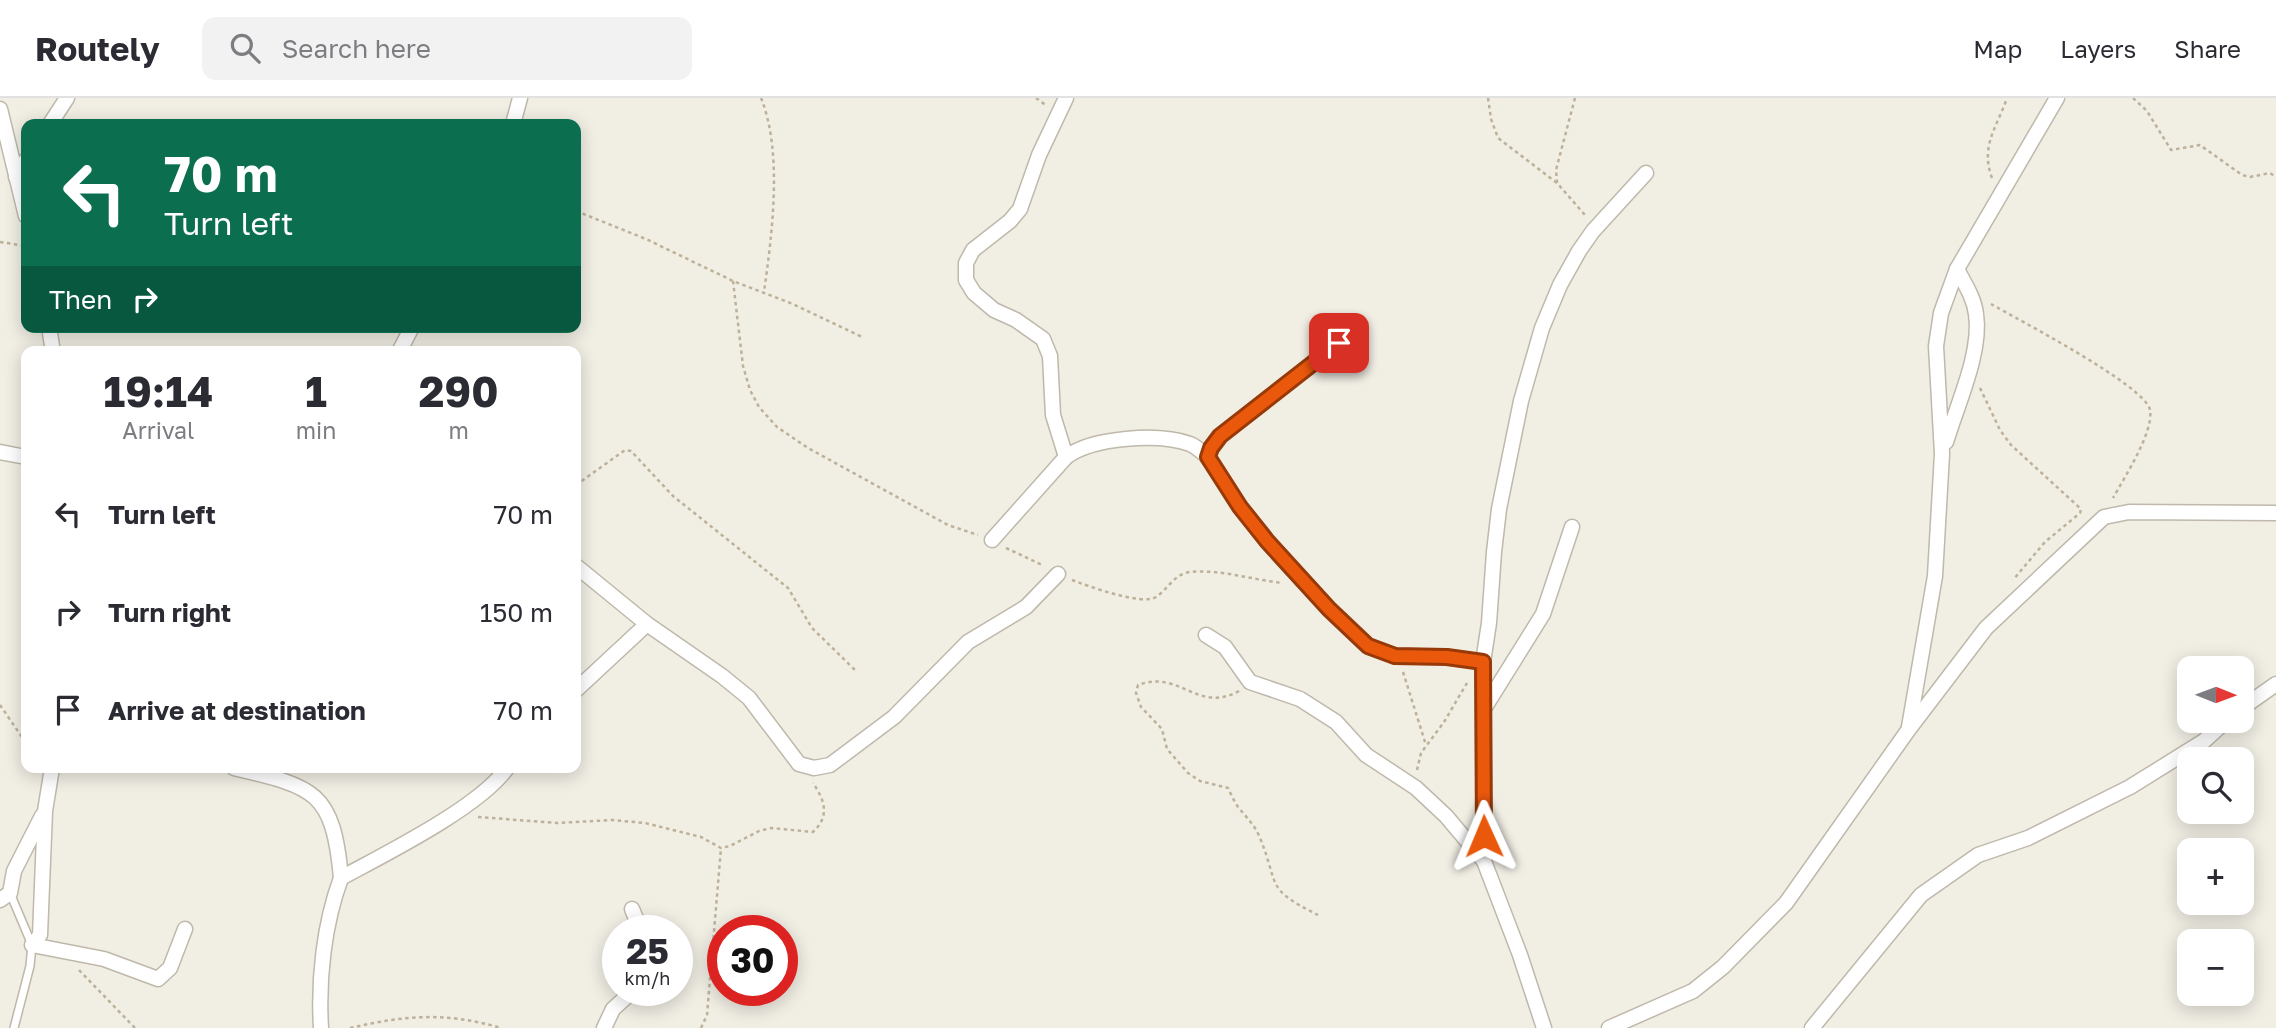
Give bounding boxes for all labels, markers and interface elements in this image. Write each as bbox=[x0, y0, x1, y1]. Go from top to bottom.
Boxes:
search box bbox=[202, 17, 692, 80]
text: Routely bbox=[35, 29, 160, 68]
icon: search bbox=[226, 29, 264, 67]
text: Search here bbox=[282, 33, 431, 64]
text: Map bbox=[1973, 34, 2022, 63]
text: Layers bbox=[2060, 34, 2136, 63]
text: Share bbox=[2174, 34, 2241, 63]
text: 70 m bbox=[164, 144, 278, 203]
icon: left bbox=[49, 147, 140, 238]
text: Turn left bbox=[164, 204, 293, 242]
icon: right bbox=[126, 280, 164, 318]
text: Then bbox=[49, 284, 112, 315]
pin bbox=[1309, 313, 1369, 373]
icon: arrive bbox=[1320, 324, 1358, 362]
text: 19:14 bbox=[104, 366, 213, 416]
text: 1 bbox=[305, 366, 327, 416]
text: 290 bbox=[419, 366, 498, 416]
text: Arrival bbox=[122, 416, 194, 444]
text: min bbox=[296, 416, 336, 444]
text: m bbox=[448, 416, 469, 444]
icon: left bbox=[49, 495, 87, 533]
text: Turn left bbox=[108, 499, 216, 530]
text: 70 m bbox=[494, 499, 553, 530]
icon: right bbox=[49, 593, 87, 631]
text: Turn right bbox=[108, 597, 231, 628]
text: 150 m bbox=[480, 597, 553, 628]
north arrow bbox=[2177, 656, 2254, 733]
map controls bbox=[2177, 656, 2254, 1006]
icon: arrive bbox=[49, 691, 87, 729]
text: Arrive at destination bbox=[108, 695, 366, 726]
text: 70 m bbox=[494, 695, 553, 726]
button: search bbox=[2177, 747, 2254, 824]
position arrow bbox=[1447, 799, 1521, 873]
button: + bbox=[2177, 838, 2254, 915]
speed limit sign: 30 bbox=[707, 915, 798, 1006]
button: − bbox=[2177, 929, 2254, 1006]
text: 25 bbox=[626, 930, 669, 972]
text: km/h bbox=[625, 967, 670, 989]

